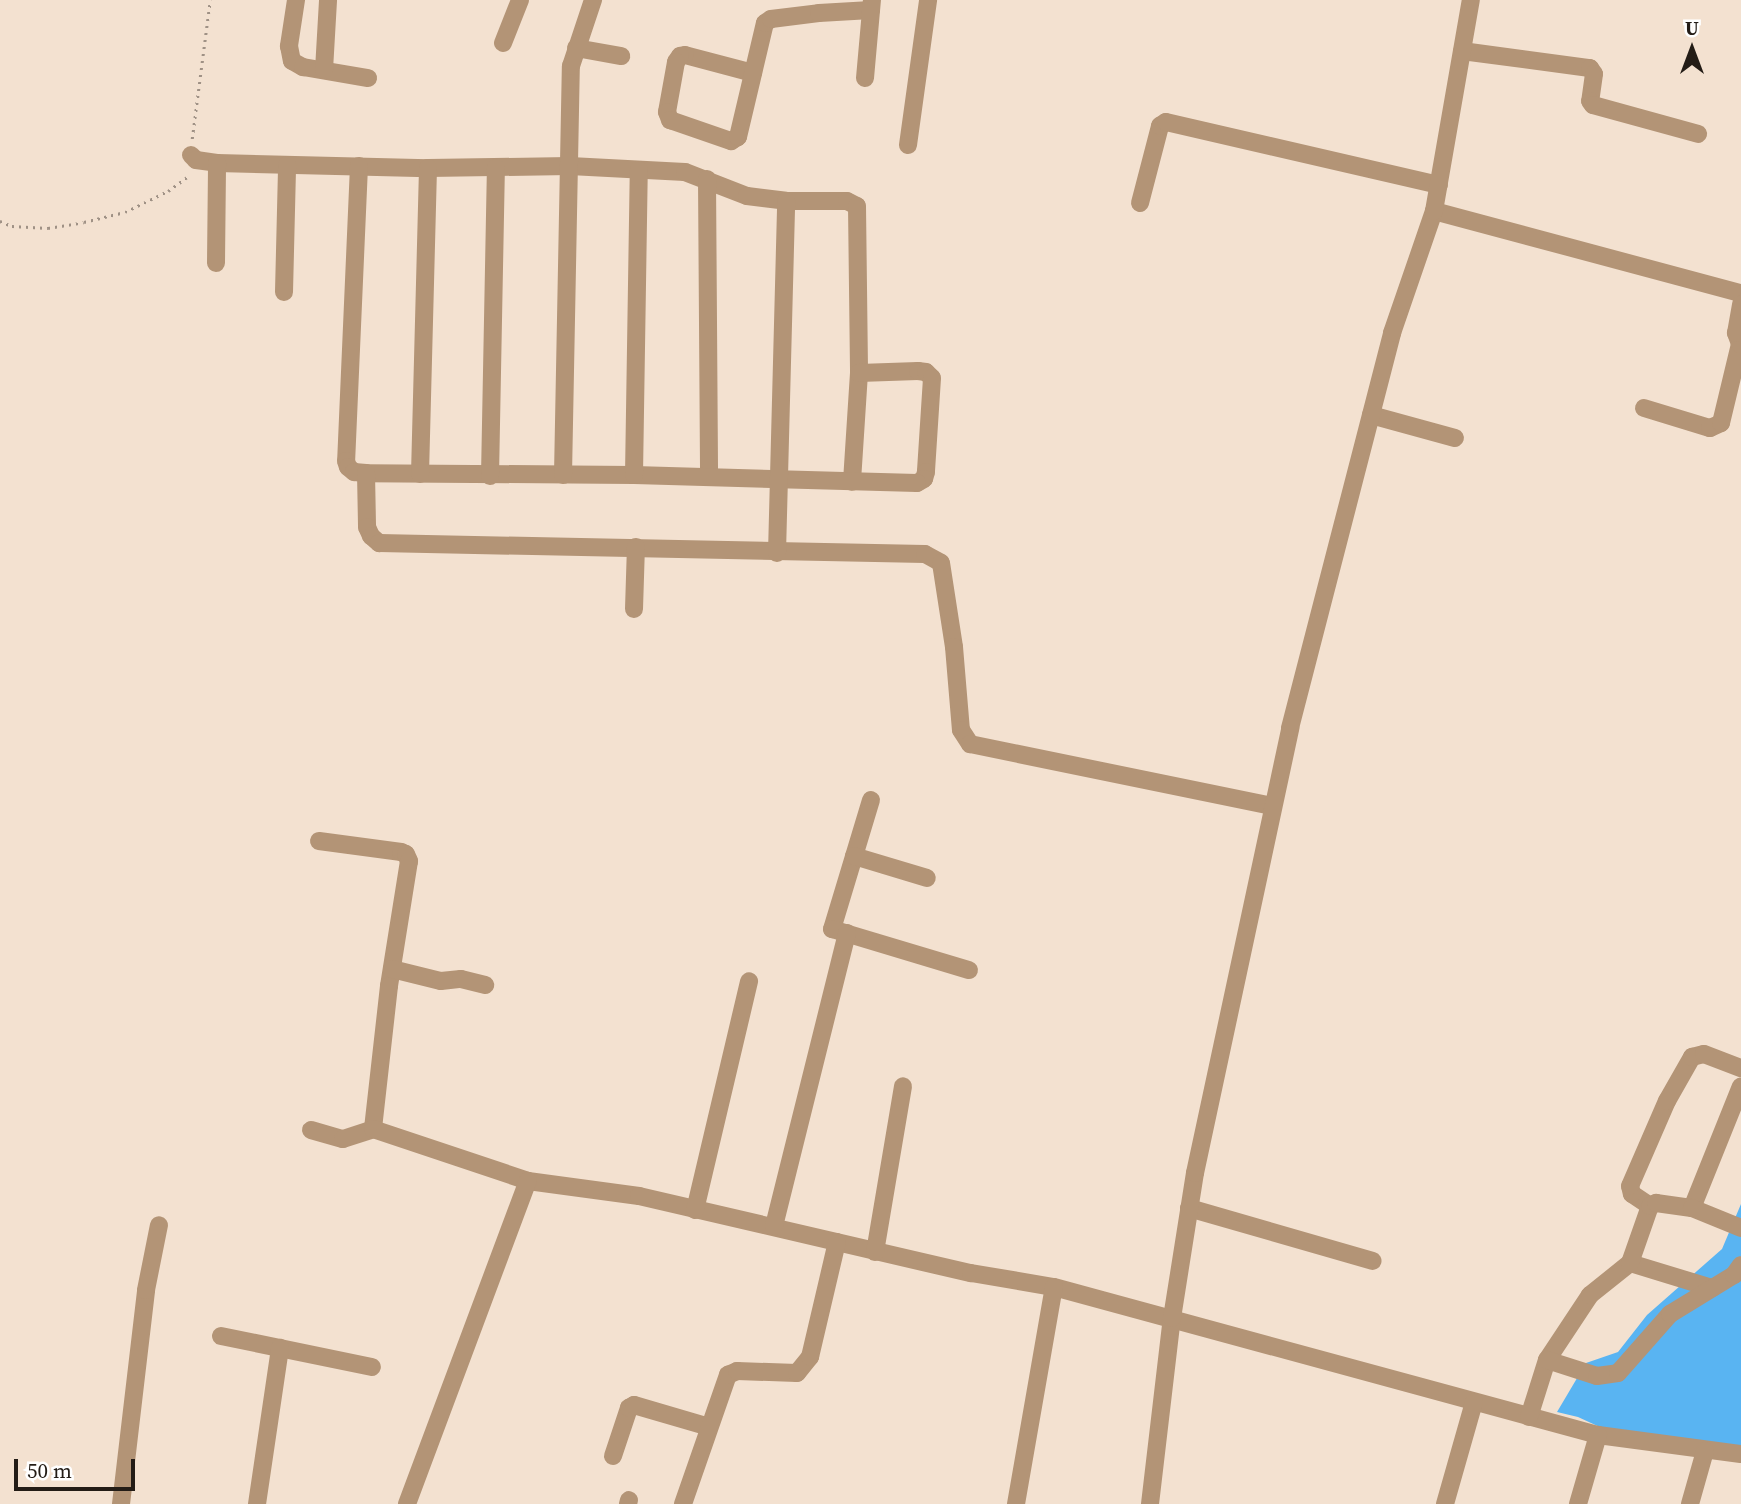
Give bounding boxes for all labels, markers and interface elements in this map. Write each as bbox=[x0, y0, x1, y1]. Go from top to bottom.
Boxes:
north arrow bbox=[1657, 14, 1727, 84]
text: U bbox=[1685, 15, 1699, 41]
scale bar bbox=[18, 1444, 138, 1488]
text: 50 m bbox=[27, 1456, 72, 1485]

